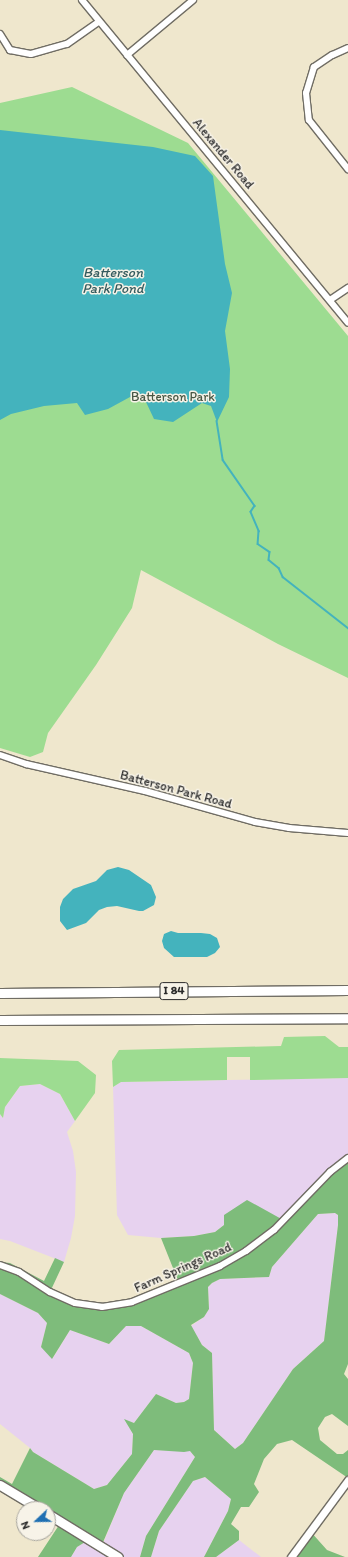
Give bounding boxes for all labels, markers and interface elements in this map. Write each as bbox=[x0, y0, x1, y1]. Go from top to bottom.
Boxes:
street label: Alexander Road bbox=[189, 116, 257, 192]
water label: Batterson Park Pond bbox=[83, 265, 143, 298]
park label: Batterson Park bbox=[131, 389, 215, 405]
street label: Batterson Park Road bbox=[118, 768, 234, 812]
road number: I 84 bbox=[159, 981, 189, 1001]
street label: Farm Springs Road bbox=[132, 1240, 234, 1296]
north arrow bbox=[16, 1501, 56, 1541]
text: N bbox=[18, 1519, 33, 1531]

